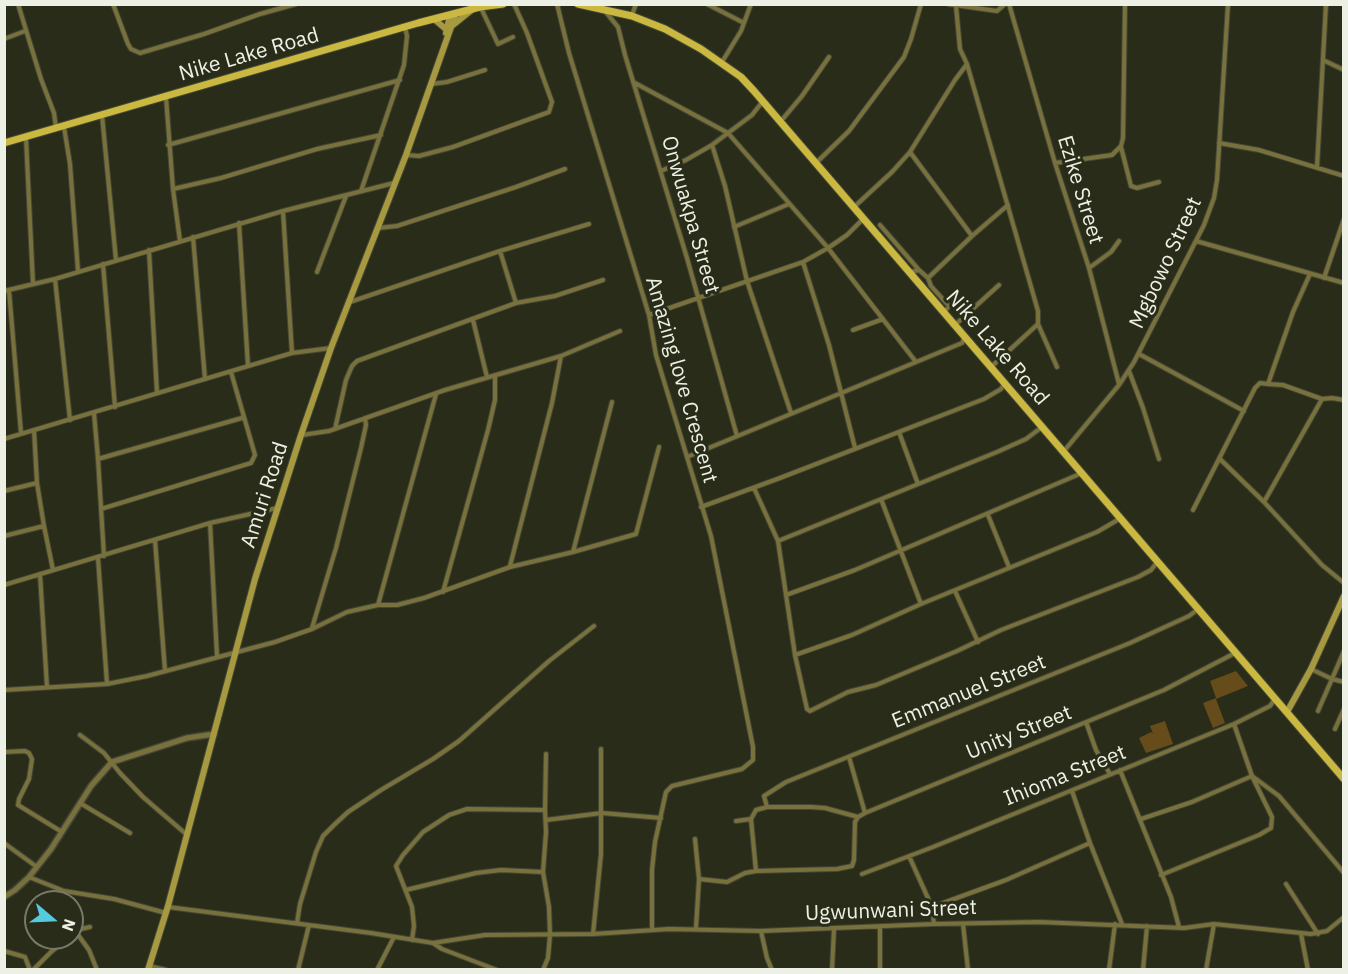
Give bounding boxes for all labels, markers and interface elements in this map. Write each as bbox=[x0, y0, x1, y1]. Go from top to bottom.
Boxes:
street label: Nike Lake Road bbox=[176, 23, 322, 87]
street label: Onwuakpa Street bbox=[655, 133, 725, 297]
street label: Ezike Street bbox=[1052, 133, 1108, 247]
street label: Mgbowo Street bbox=[1125, 193, 1207, 333]
street label: Amazing love Crescent bbox=[639, 274, 723, 486]
street label: Nike Lake Road bbox=[940, 285, 1054, 411]
street label: Amuri Road bbox=[236, 439, 294, 551]
street label: Emmanuel Street bbox=[888, 650, 1050, 734]
street label: Unity Street bbox=[962, 700, 1076, 766]
street label: Ihioma Street bbox=[1000, 740, 1130, 812]
north arrow bbox=[24, 890, 84, 950]
street label: Ugwunwani Street bbox=[805, 895, 977, 927]
text: N bbox=[58, 916, 80, 934]

